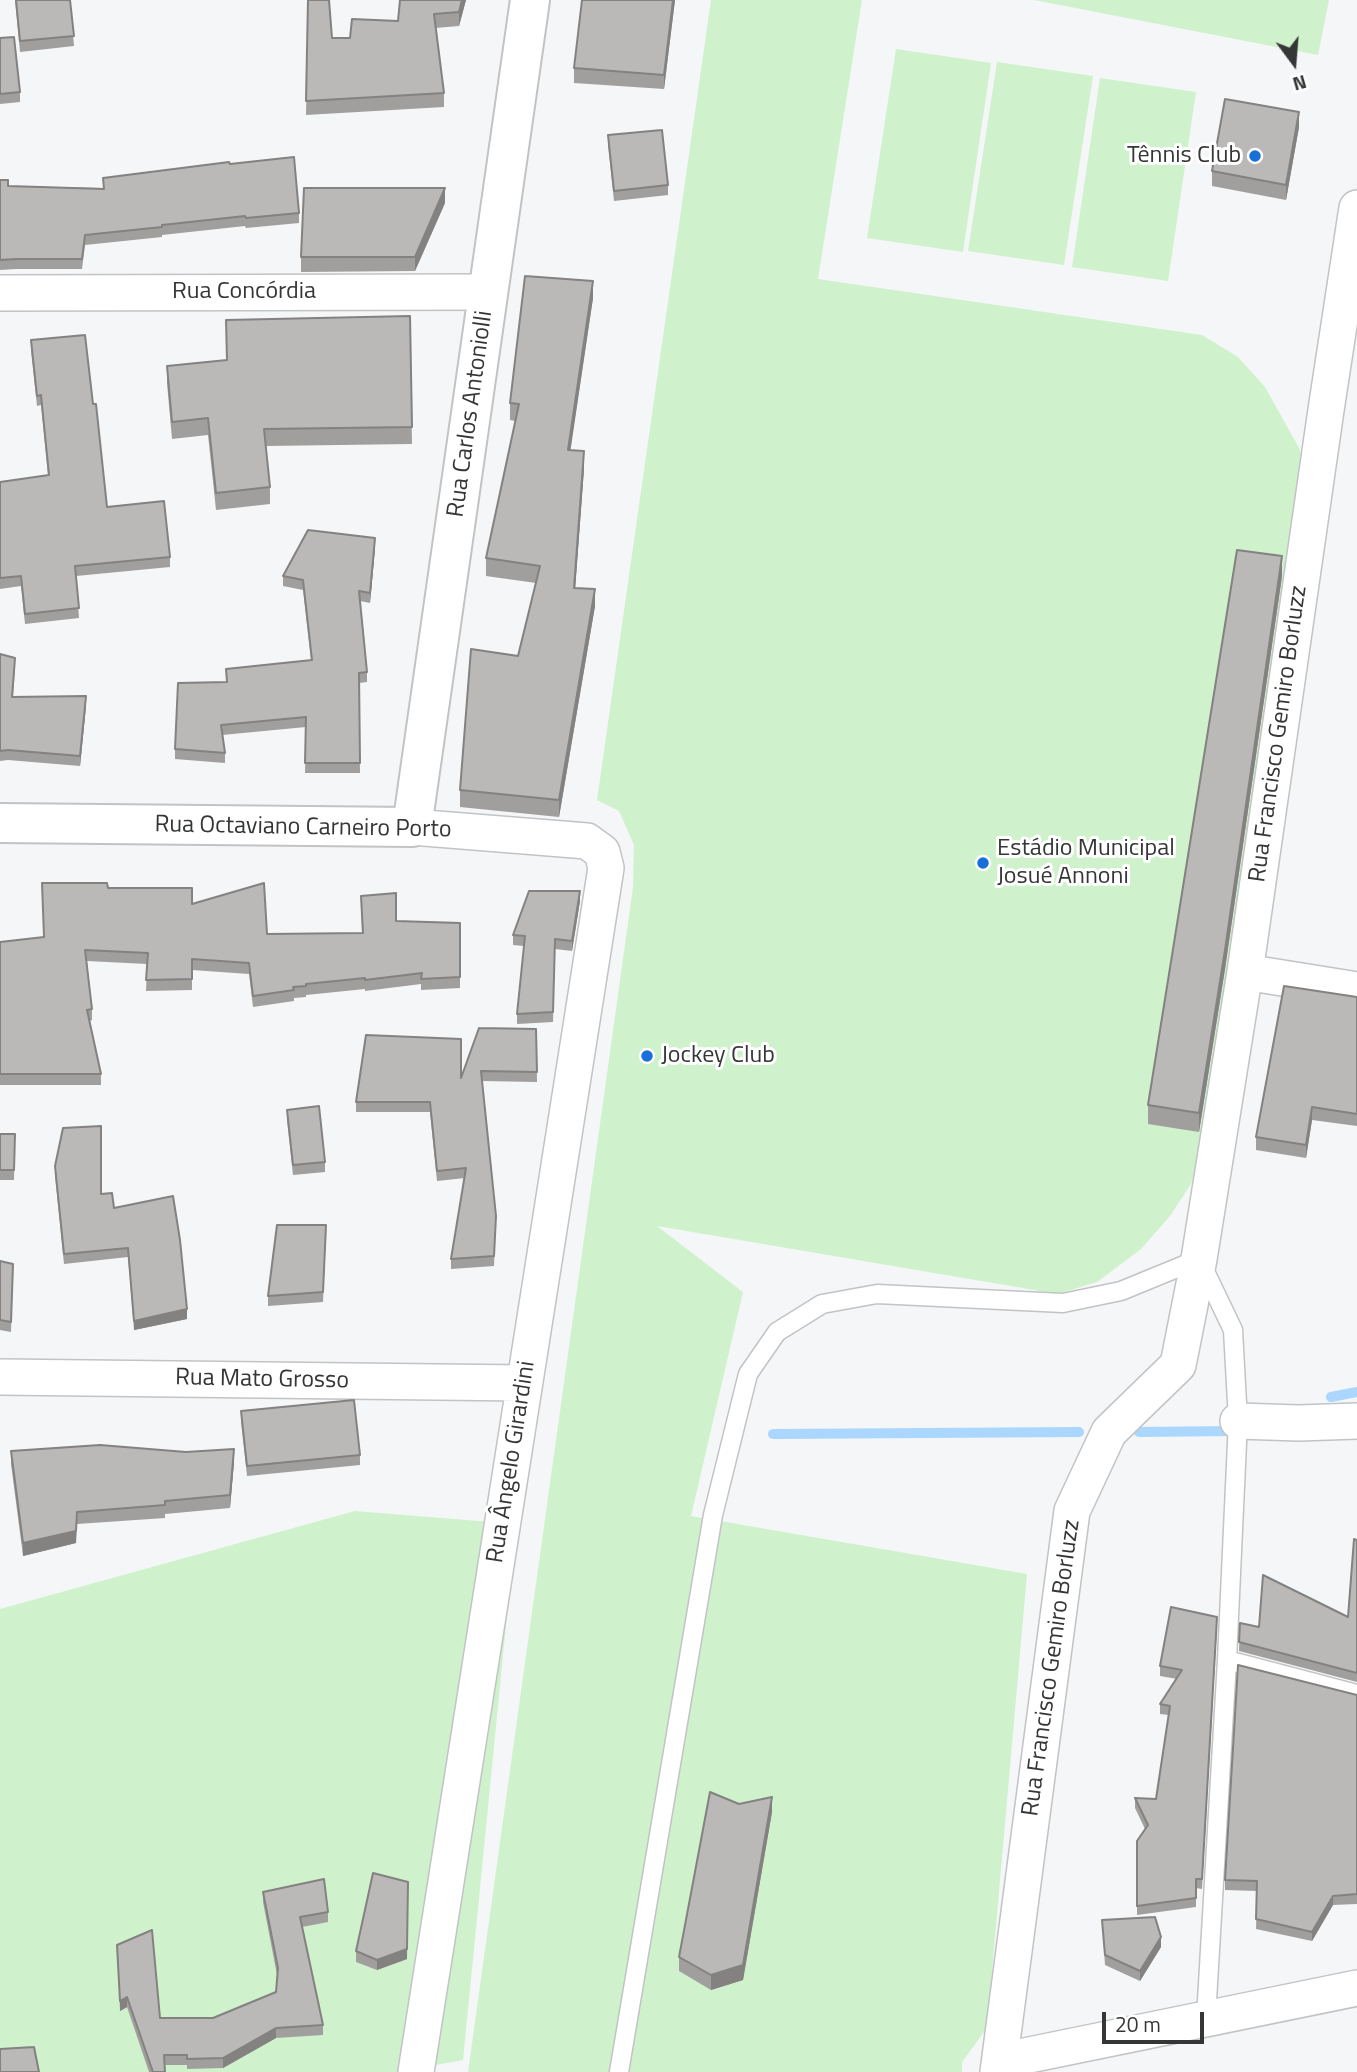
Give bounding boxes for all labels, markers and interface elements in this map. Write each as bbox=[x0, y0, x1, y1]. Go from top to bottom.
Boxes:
north arrow bbox=[1259, 28, 1329, 98]
text: N bbox=[1290, 68, 1310, 99]
place label: Tênnis Club bbox=[1127, 142, 1241, 170]
marker: Tênnis Club bbox=[1247, 148, 1263, 164]
street label: Rua Concórdia bbox=[172, 278, 316, 306]
street label: Rua Carlos Antoniolli bbox=[442, 309, 500, 519]
street label: Rua Francisco Gemiro Borluzz bbox=[1244, 584, 1314, 884]
street label: Rua Octaviano Carneiro Porto bbox=[154, 811, 452, 845]
place label: Estádio Municipal Josué Annoni bbox=[997, 835, 1175, 891]
marker: Estádio Municipal Josué Annoni bbox=[975, 855, 991, 871]
place label: Jockey Club bbox=[661, 1042, 775, 1070]
marker: Jockey Club bbox=[639, 1048, 655, 1064]
street label: Rua Ângelo Girardini bbox=[482, 1359, 542, 1565]
street label: Rua Mato Grosso bbox=[175, 1364, 349, 1396]
street label: Rua Francisco Gemiro Borluzz bbox=[1017, 1518, 1087, 1818]
scale bar bbox=[1105, 1998, 1206, 2042]
text: 20 m bbox=[1115, 2008, 1161, 2040]

